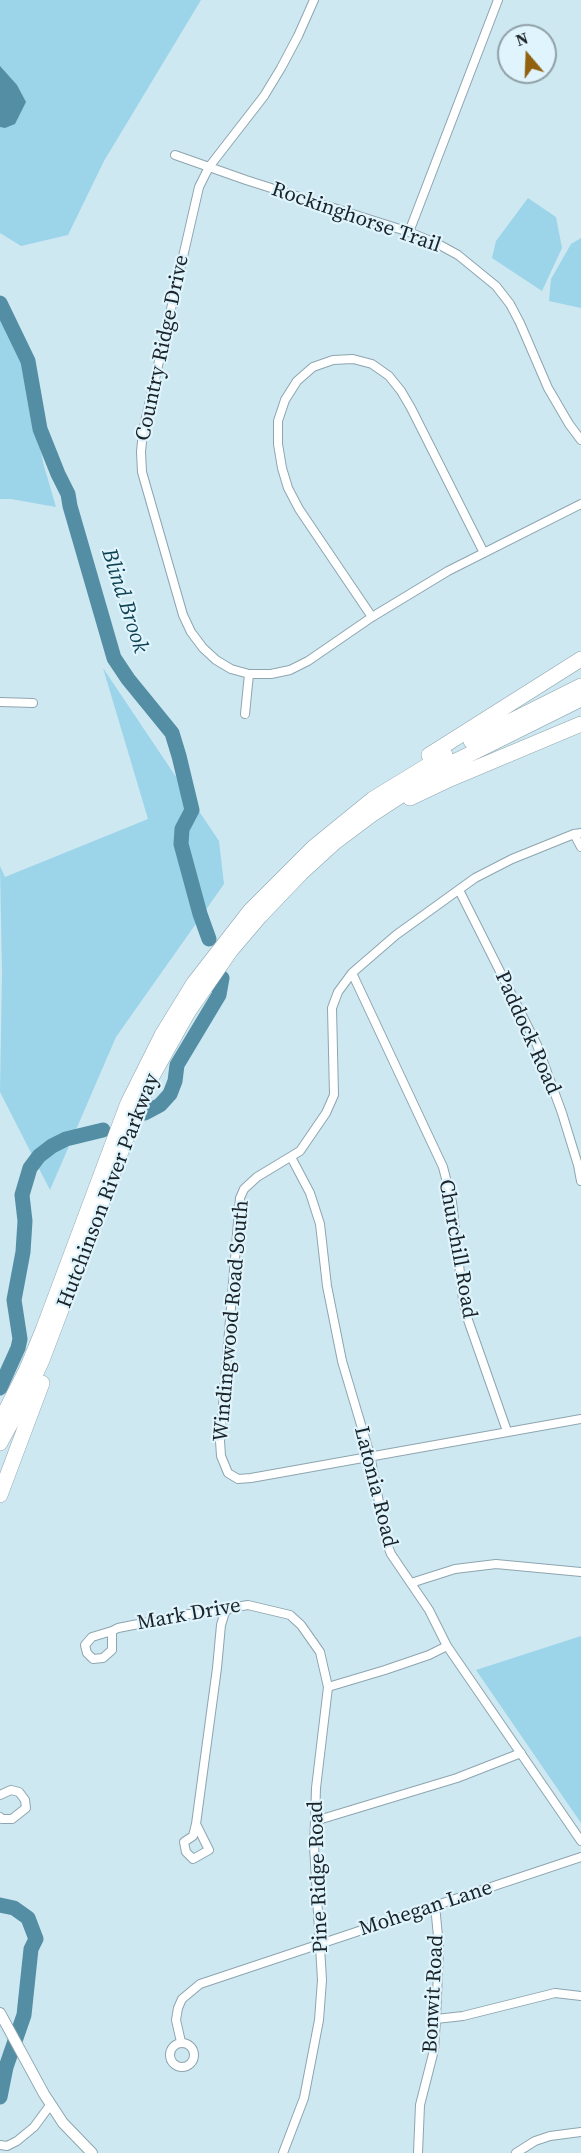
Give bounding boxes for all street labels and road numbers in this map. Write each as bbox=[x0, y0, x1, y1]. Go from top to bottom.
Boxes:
street label: Rockinghorse Trail bbox=[268, 177, 444, 259]
street label: Country Ridge Drive bbox=[131, 253, 195, 443]
street label: Paddock Road bbox=[489, 967, 565, 1099]
street label: Hutchinson River Parkway bbox=[53, 1070, 165, 1312]
street label: Churchill Road bbox=[432, 1178, 482, 1320]
street label: Windingwood Road South bbox=[209, 1199, 255, 1443]
street label: Latonia Road bbox=[348, 1424, 402, 1550]
street label: Mark Drive bbox=[135, 1593, 243, 1637]
street label: Pine Ridge Road bbox=[304, 1800, 334, 1954]
street label: Mohegan Lane bbox=[356, 1876, 496, 1942]
street label: Bonwit Road bbox=[418, 1934, 450, 2054]

